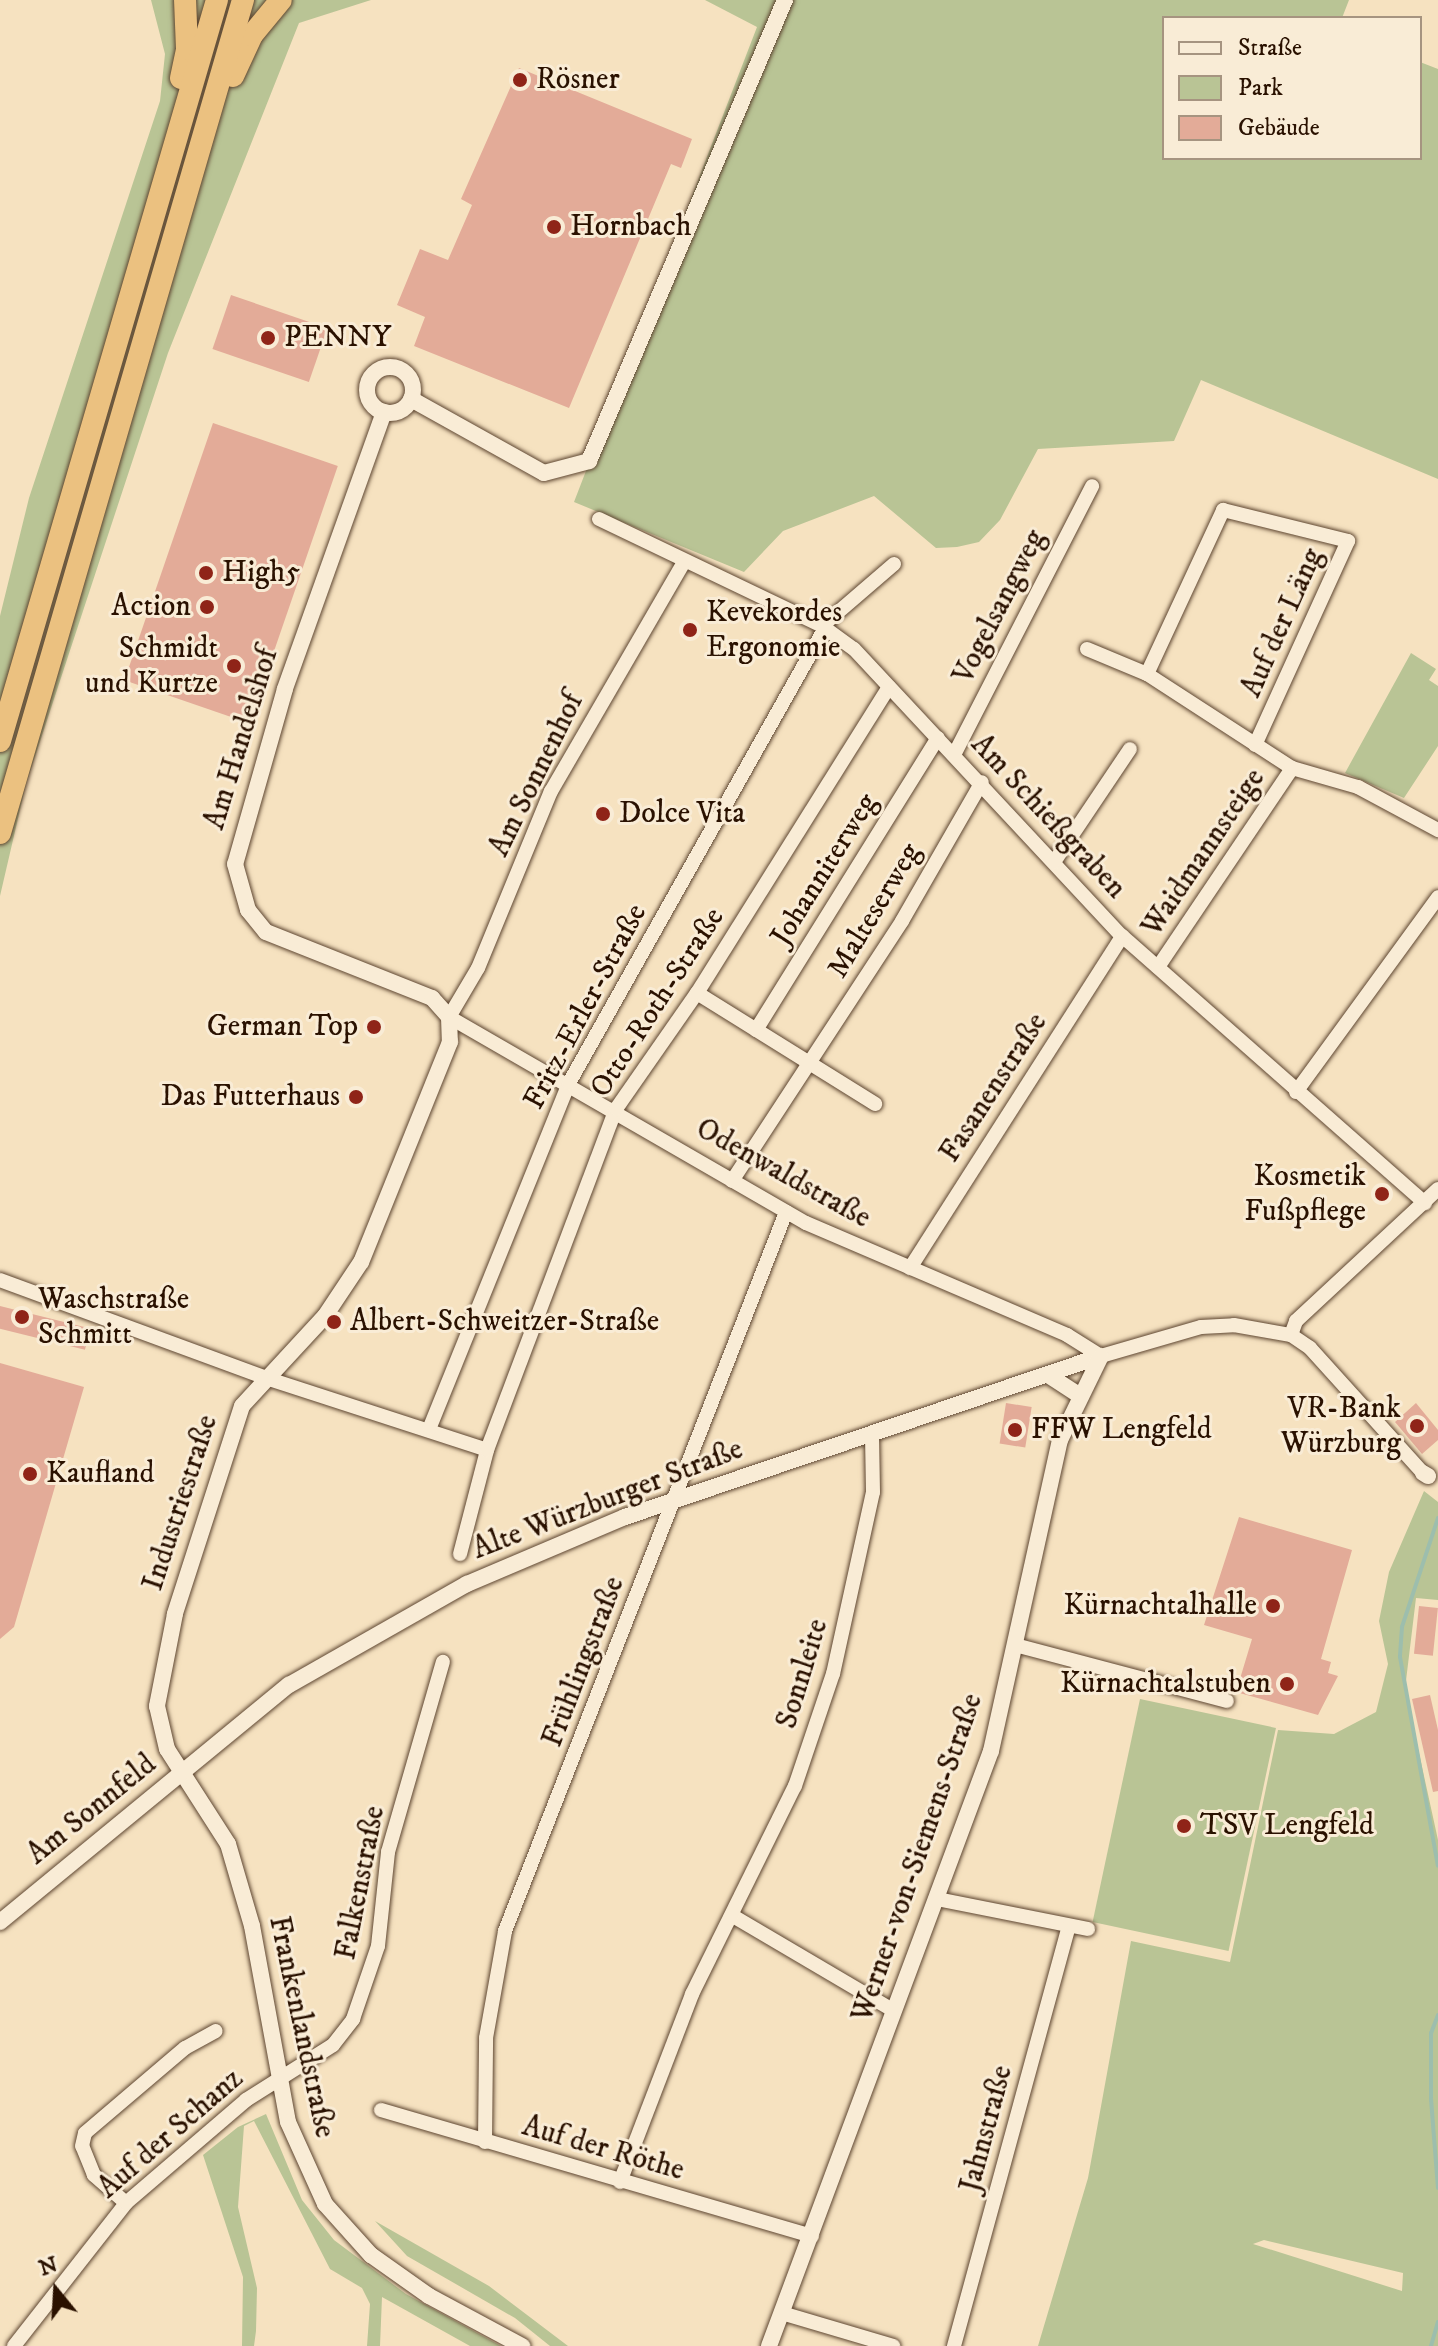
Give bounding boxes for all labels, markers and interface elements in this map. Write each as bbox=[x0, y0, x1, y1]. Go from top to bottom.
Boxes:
legend bbox=[1162, 16, 1422, 160]
text: Straße bbox=[1238, 33, 1302, 63]
place label: Rösner bbox=[536, 62, 620, 98]
marker: Rösner bbox=[511, 71, 529, 89]
text: Park bbox=[1238, 73, 1283, 103]
text: Gebäude bbox=[1238, 113, 1320, 143]
place label: Hornbach bbox=[570, 209, 691, 245]
marker: Hornbach bbox=[545, 218, 563, 236]
place label: PENNY bbox=[284, 320, 391, 356]
marker: PENNY bbox=[259, 329, 277, 347]
street label: Vogelsangweg bbox=[946, 524, 1054, 690]
street label: Auf der Läng bbox=[1234, 543, 1332, 703]
place label: High5 bbox=[222, 555, 300, 591]
marker: High5 bbox=[197, 564, 215, 582]
place label: Action bbox=[111, 589, 191, 625]
place label: Kevekordes Ergonomie bbox=[706, 595, 842, 666]
marker: Action bbox=[198, 598, 216, 616]
marker: Kevekordes Ergonomie bbox=[681, 621, 699, 639]
place label: Schmidt und Kurtze bbox=[85, 631, 218, 702]
street label: Am Handelshof bbox=[197, 644, 287, 834]
marker: Schmidt und Kurtze bbox=[225, 657, 243, 675]
street label: Am Sonnenhof bbox=[482, 687, 592, 863]
street label: Am Schießgraben bbox=[963, 727, 1133, 907]
street label: Waidmannsteige bbox=[1135, 762, 1273, 944]
street label: Johanniterweg bbox=[764, 787, 886, 953]
place label: Dolce Vita bbox=[619, 796, 745, 832]
marker: Dolce Vita bbox=[594, 805, 612, 823]
street label: Malteserweg bbox=[821, 837, 929, 985]
street label: Fritz-Erler-Straße bbox=[517, 898, 655, 1116]
street label: Otto-Roth-Straße bbox=[583, 901, 733, 1105]
street label: Fasanenstraße bbox=[932, 1007, 1056, 1169]
place label: German Top bbox=[207, 1009, 358, 1045]
marker: German Top bbox=[365, 1018, 383, 1036]
place label: Das Futterhaus bbox=[161, 1079, 340, 1115]
marker: Das Futterhaus bbox=[347, 1088, 365, 1106]
street label: Odenwaldstraße bbox=[689, 1111, 877, 1237]
place label: Kosmetik Fußpflege bbox=[1244, 1159, 1366, 1230]
marker: Kosmetik Fußpflege bbox=[1373, 1185, 1391, 1203]
place label: Waschstraße Schmitt bbox=[38, 1282, 189, 1352]
place label: Albert-Schweitzer-Straße bbox=[350, 1304, 659, 1340]
marker: Waschstraße Schmitt bbox=[13, 1308, 31, 1326]
marker: Albert-Schweitzer-Straße bbox=[325, 1313, 343, 1331]
place label: VR-Bank Würzburg bbox=[1281, 1391, 1401, 1462]
street label: Industriestraße bbox=[136, 1411, 226, 1595]
place label: FFW Lengfeld bbox=[1031, 1412, 1212, 1448]
marker: VR-Bank Würzburg bbox=[1408, 1417, 1426, 1435]
marker: FFW Lengfeld bbox=[1006, 1421, 1024, 1439]
street label: Alte Würzburger Straße bbox=[468, 1432, 748, 1568]
place label: Kaufland bbox=[46, 1456, 155, 1492]
marker: Kaufland bbox=[21, 1465, 39, 1483]
street label: Frühlingstraße bbox=[535, 1572, 633, 1752]
place label: Kürnachtalhalle bbox=[1063, 1588, 1257, 1624]
marker: Kürnachtalhalle bbox=[1264, 1597, 1282, 1615]
street label: Sonnleite bbox=[769, 1615, 837, 1733]
place label: Kürnachtalstuben bbox=[1060, 1666, 1271, 1702]
marker: Kürnachtalstuben bbox=[1278, 1675, 1296, 1693]
street label: Werner-von-Siemens-Straße bbox=[845, 1689, 991, 2027]
street label: Am Sonnfeld bbox=[20, 1747, 164, 1873]
street label: Falkenstraße bbox=[328, 1803, 394, 1963]
place label: TSV Lengfeld bbox=[1200, 1808, 1374, 1844]
marker: TSV Lengfeld bbox=[1175, 1817, 1193, 1835]
street label: Frankenlandstraße bbox=[260, 1913, 342, 2141]
street label: Auf der Schanz bbox=[91, 2061, 251, 2207]
street label: Jahnstraße bbox=[953, 2062, 1021, 2196]
street label: Auf der Röthe bbox=[518, 2109, 688, 2189]
north arrow bbox=[16, 2250, 96, 2330]
text: N bbox=[36, 2251, 61, 2282]

